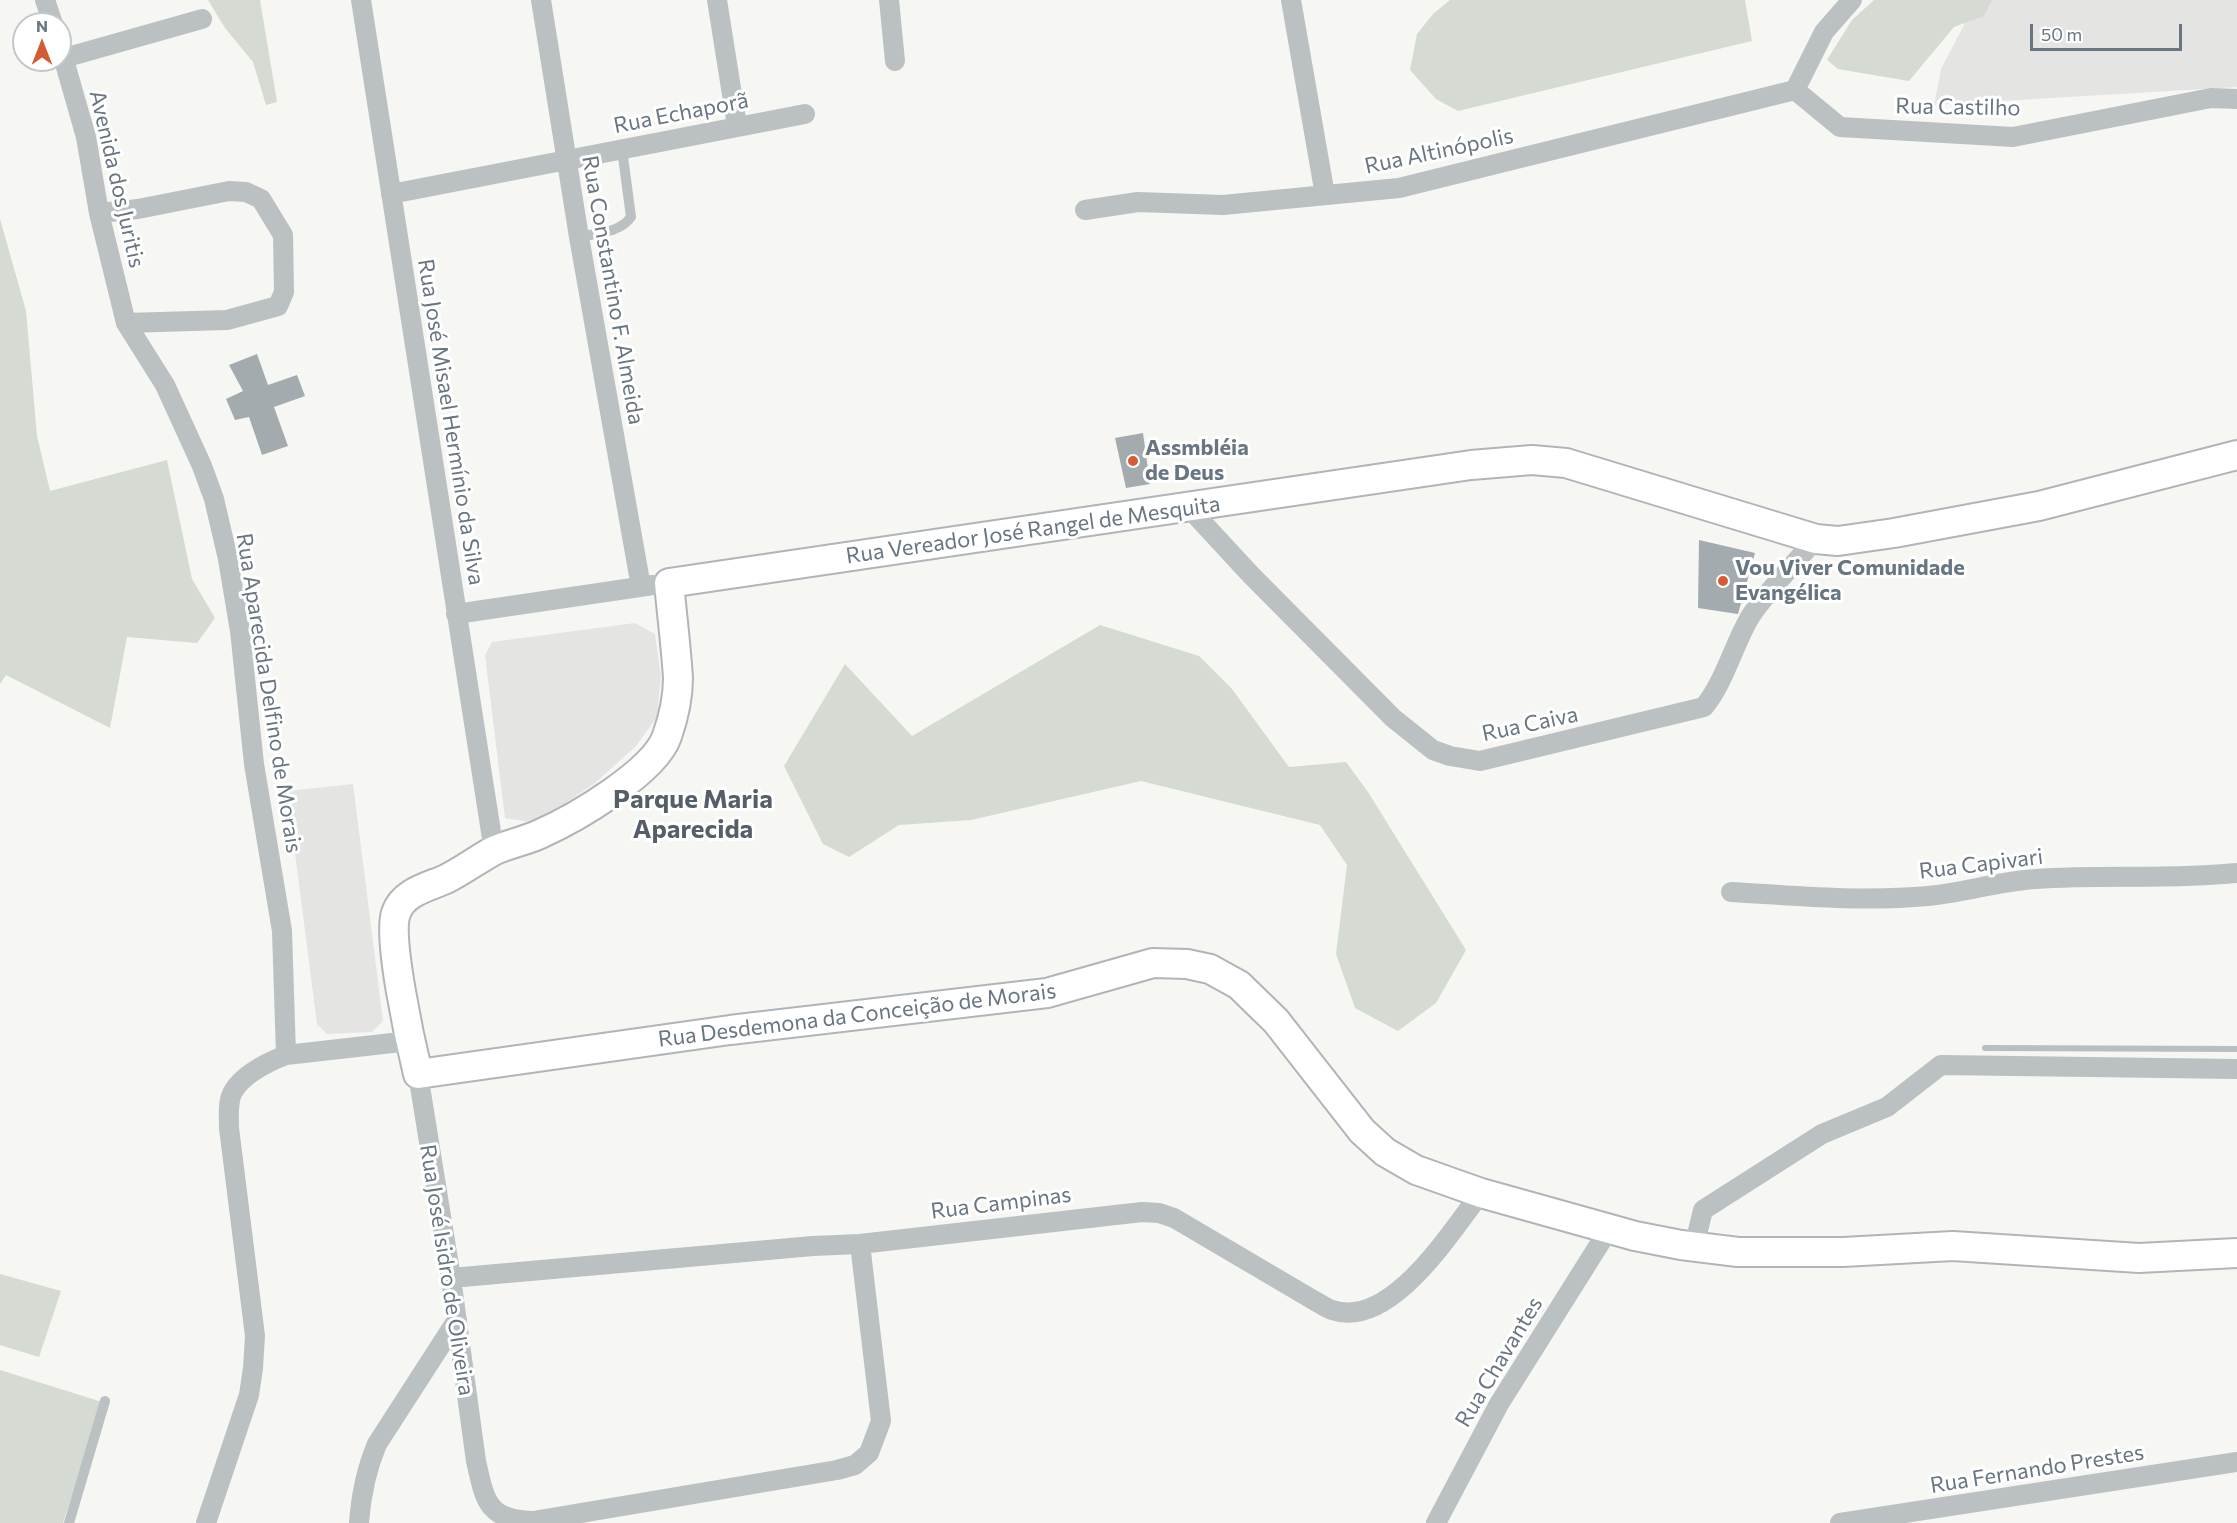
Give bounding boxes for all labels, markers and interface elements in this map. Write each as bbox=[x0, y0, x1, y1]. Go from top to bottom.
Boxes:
north arrow bbox=[12, 12, 72, 72]
scale bar bbox=[2033, 12, 2184, 50]
text: N bbox=[36, 16, 48, 35]
text: 50 m bbox=[2041, 23, 2082, 45]
street label: Rua Echaporã bbox=[611, 87, 751, 139]
street label: Avenida dos Juritis bbox=[84, 88, 150, 270]
street label: Rua Castilho bbox=[1895, 93, 2021, 121]
street label: Rua Altinópolis bbox=[1362, 122, 1516, 180]
street label: Rua Constantino F. Almeida bbox=[576, 153, 650, 427]
street label: Rua José Misael Hermínio da Silva bbox=[412, 257, 490, 587]
place label: Assmbléia de Deus bbox=[1145, 435, 1249, 487]
marker: Assmbléia de Deus bbox=[1126, 454, 1140, 468]
street label: Rua Vereador José Rangel de Mesquita bbox=[844, 491, 1222, 569]
street label: Rua Aparecida Delfino de Morais bbox=[231, 531, 307, 855]
place label: Vou Viver Comunidade Evangélica bbox=[1735, 555, 1965, 606]
marker: Vou Viver Comunidade Evangélica bbox=[1716, 574, 1730, 588]
street label: Rua Caiva bbox=[1480, 701, 1580, 747]
district label: Parque Maria Aparecida bbox=[613, 783, 773, 844]
street label: Rua Capivari bbox=[1917, 843, 2045, 885]
street label: Rua Desdemona da Conceição de Morais bbox=[656, 977, 1058, 1053]
street label: Rua José Isidro de Oliveira bbox=[414, 1142, 480, 1398]
street label: Rua Campinas bbox=[929, 1181, 1073, 1225]
street label: Rua Chavantes bbox=[1450, 1292, 1548, 1432]
street label: Rua Fernando Prestes bbox=[1928, 1439, 2146, 1499]

